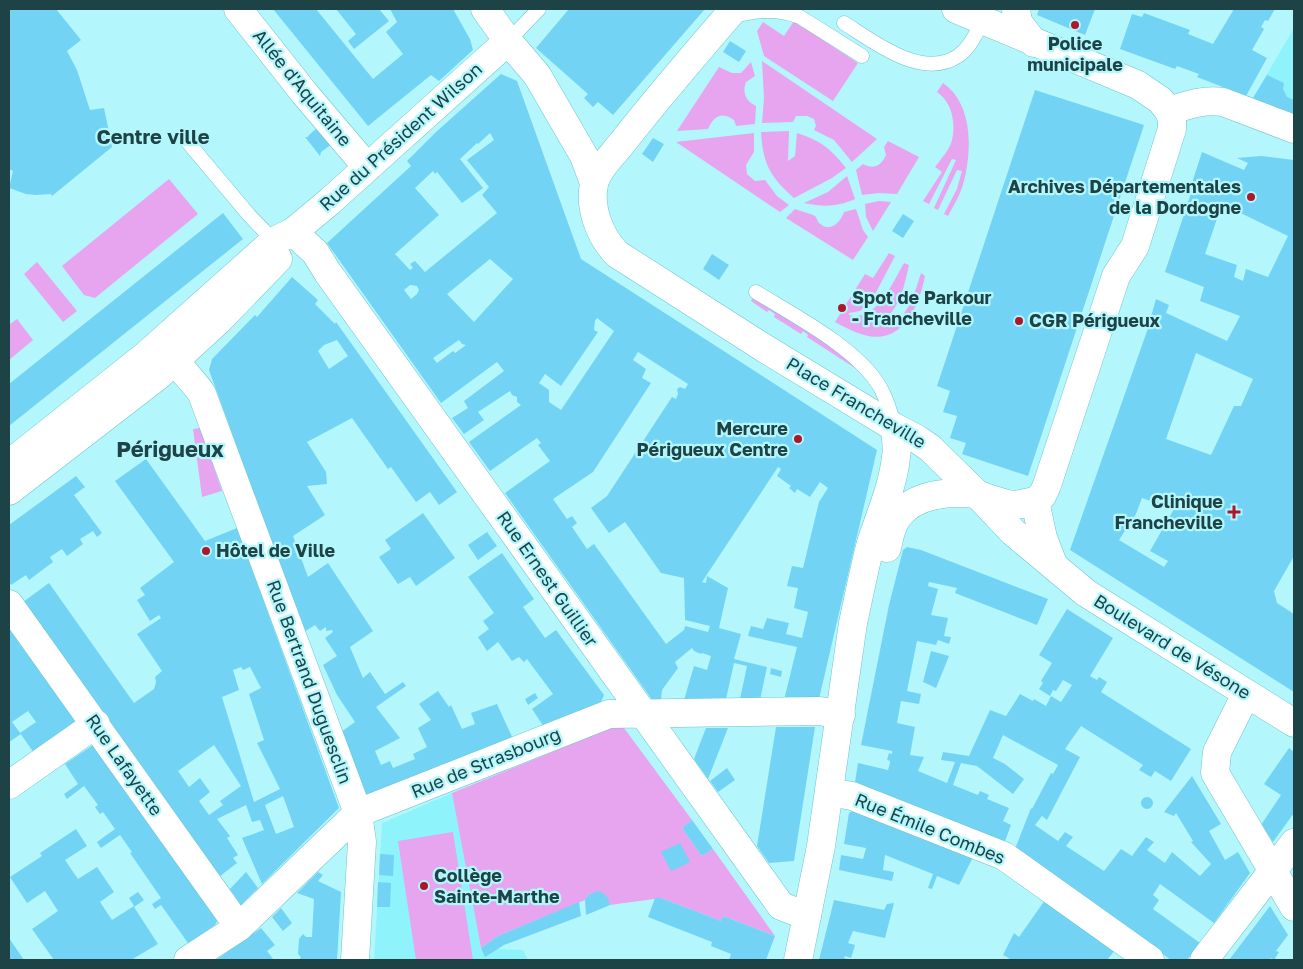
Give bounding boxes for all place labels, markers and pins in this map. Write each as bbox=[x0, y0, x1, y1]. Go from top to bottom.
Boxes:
marker: Police municipale bbox=[1069, 19, 1081, 31]
place label: Police municipale bbox=[1027, 32, 1123, 75]
place label: Archives Départementales de la Dordogne bbox=[1008, 175, 1241, 218]
marker: Archives Départementales de la Dordogne bbox=[1245, 191, 1257, 203]
place label: Spot de Parkour - Francheville bbox=[852, 286, 992, 329]
marker: Spot de Parkour - Francheville bbox=[836, 302, 848, 314]
place label: CGR Périgueux bbox=[1029, 309, 1161, 331]
marker: CGR Périgueux bbox=[1013, 315, 1025, 327]
place label: Mercure Périgueux Centre bbox=[637, 417, 788, 460]
marker: Mercure Périgueux Centre bbox=[792, 433, 804, 445]
place label: Clinique Francheville bbox=[1114, 490, 1223, 533]
marker: Clinique Francheville bbox=[1227, 505, 1241, 519]
place label: Hôtel de Ville bbox=[216, 539, 336, 561]
marker: Hôtel de Ville bbox=[200, 545, 212, 557]
place label: Collège Sainte-Marthe bbox=[434, 864, 560, 907]
marker: Collège Sainte-Marthe bbox=[418, 880, 430, 892]

